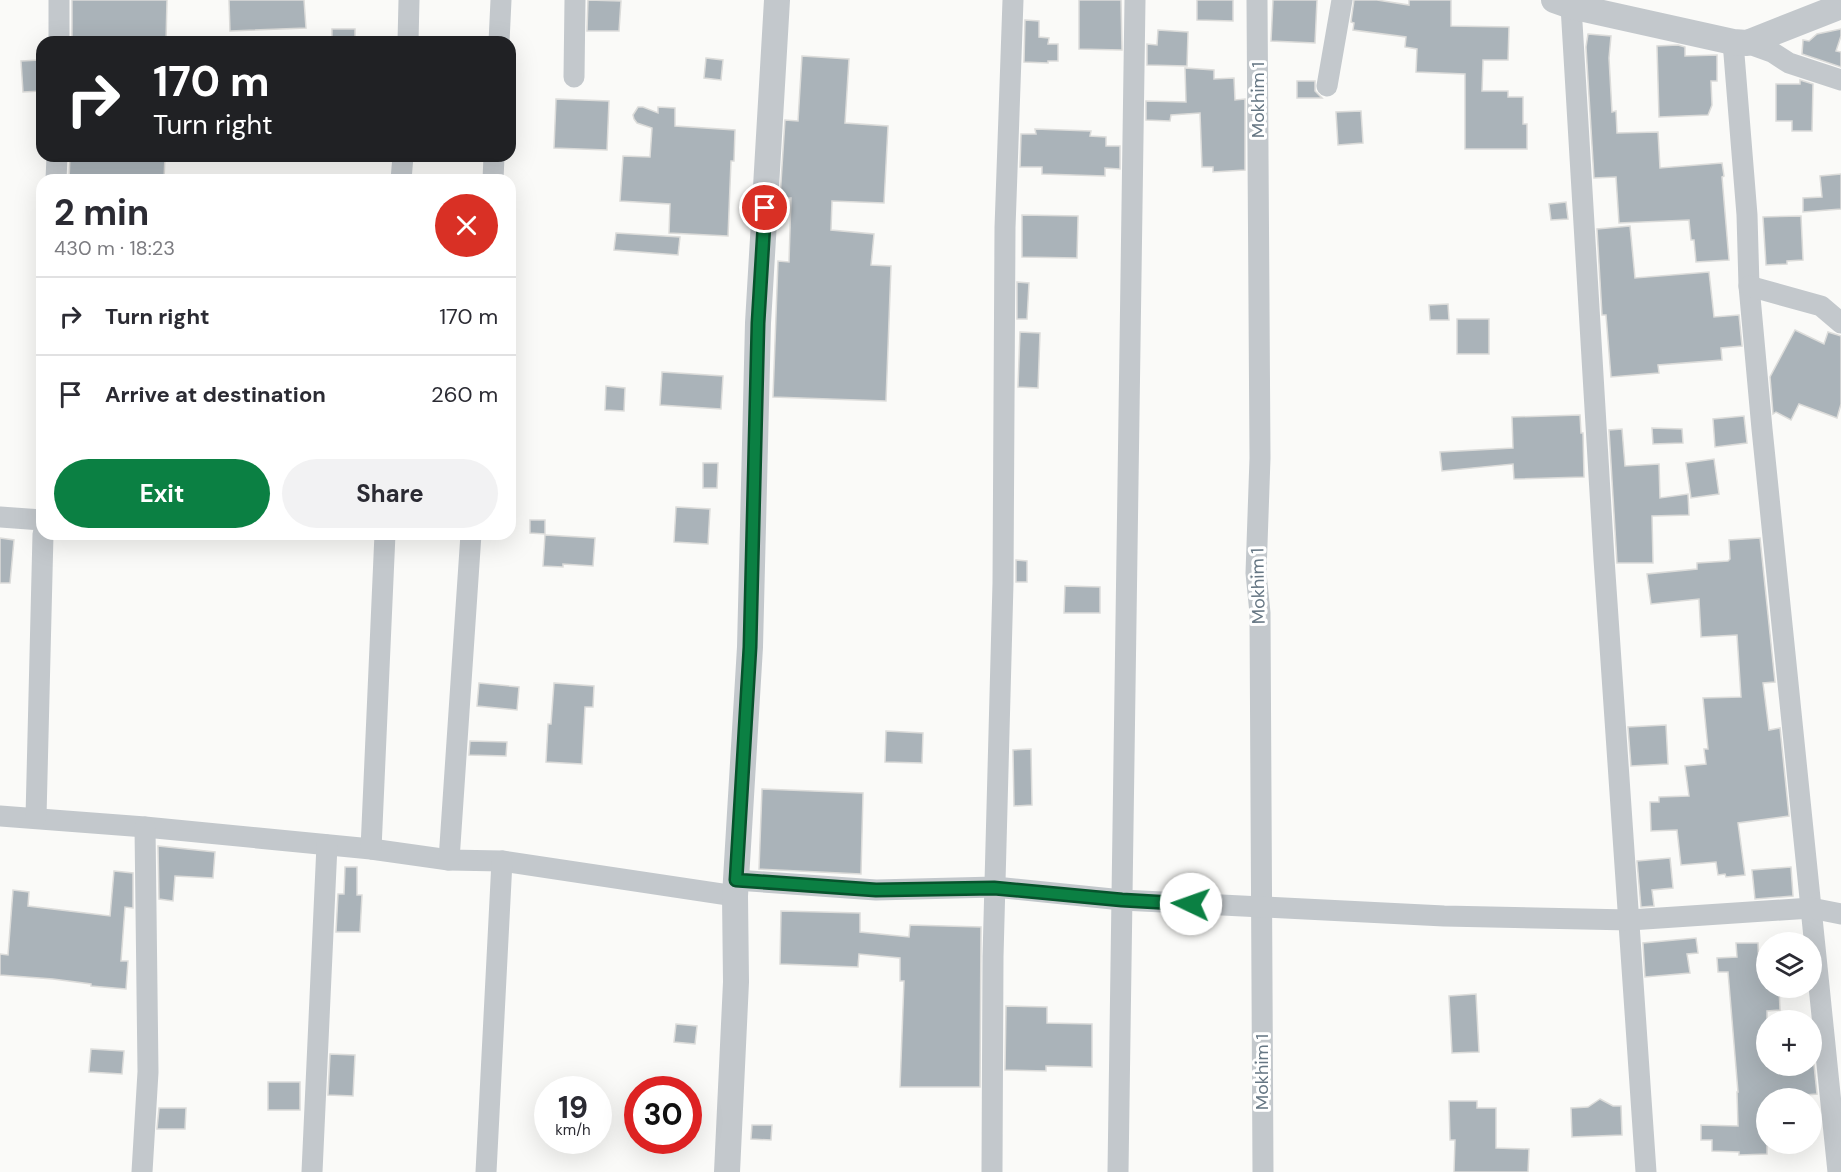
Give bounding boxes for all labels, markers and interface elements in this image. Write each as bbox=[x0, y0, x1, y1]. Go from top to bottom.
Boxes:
text: 170 m bbox=[153, 54, 270, 109]
icon: right bbox=[54, 60, 132, 138]
street label: Mokhim 1 bbox=[1246, 62, 1270, 138]
text: Turn right bbox=[153, 107, 273, 142]
pin bbox=[739, 182, 790, 233]
text: 2 min bbox=[54, 189, 149, 236]
icon: arrive bbox=[748, 191, 781, 224]
button: close bbox=[435, 194, 498, 257]
text: 430 m · 18:23 bbox=[54, 235, 175, 261]
icon: right bbox=[54, 300, 87, 333]
text: Turn right bbox=[105, 302, 210, 331]
text: 170 m bbox=[439, 302, 498, 331]
icon: arrive bbox=[54, 378, 87, 411]
text: Arrive at destination bbox=[105, 380, 326, 409]
text: 260 m bbox=[431, 380, 498, 409]
button: Exit bbox=[54, 459, 270, 528]
button: Share bbox=[282, 459, 498, 528]
street label: Mokhim 1 bbox=[1245, 548, 1271, 624]
position arrow bbox=[1159, 872, 1223, 936]
map controls bbox=[1756, 932, 1822, 1154]
button: layers bbox=[1756, 932, 1822, 998]
button: + bbox=[1756, 1010, 1822, 1076]
street label: Mokhim 1 bbox=[1250, 1034, 1274, 1110]
speed limit sign: 30 bbox=[624, 1076, 702, 1154]
text: 19 bbox=[558, 1088, 588, 1127]
button: − bbox=[1756, 1088, 1822, 1154]
text: km/h bbox=[555, 1120, 591, 1140]

